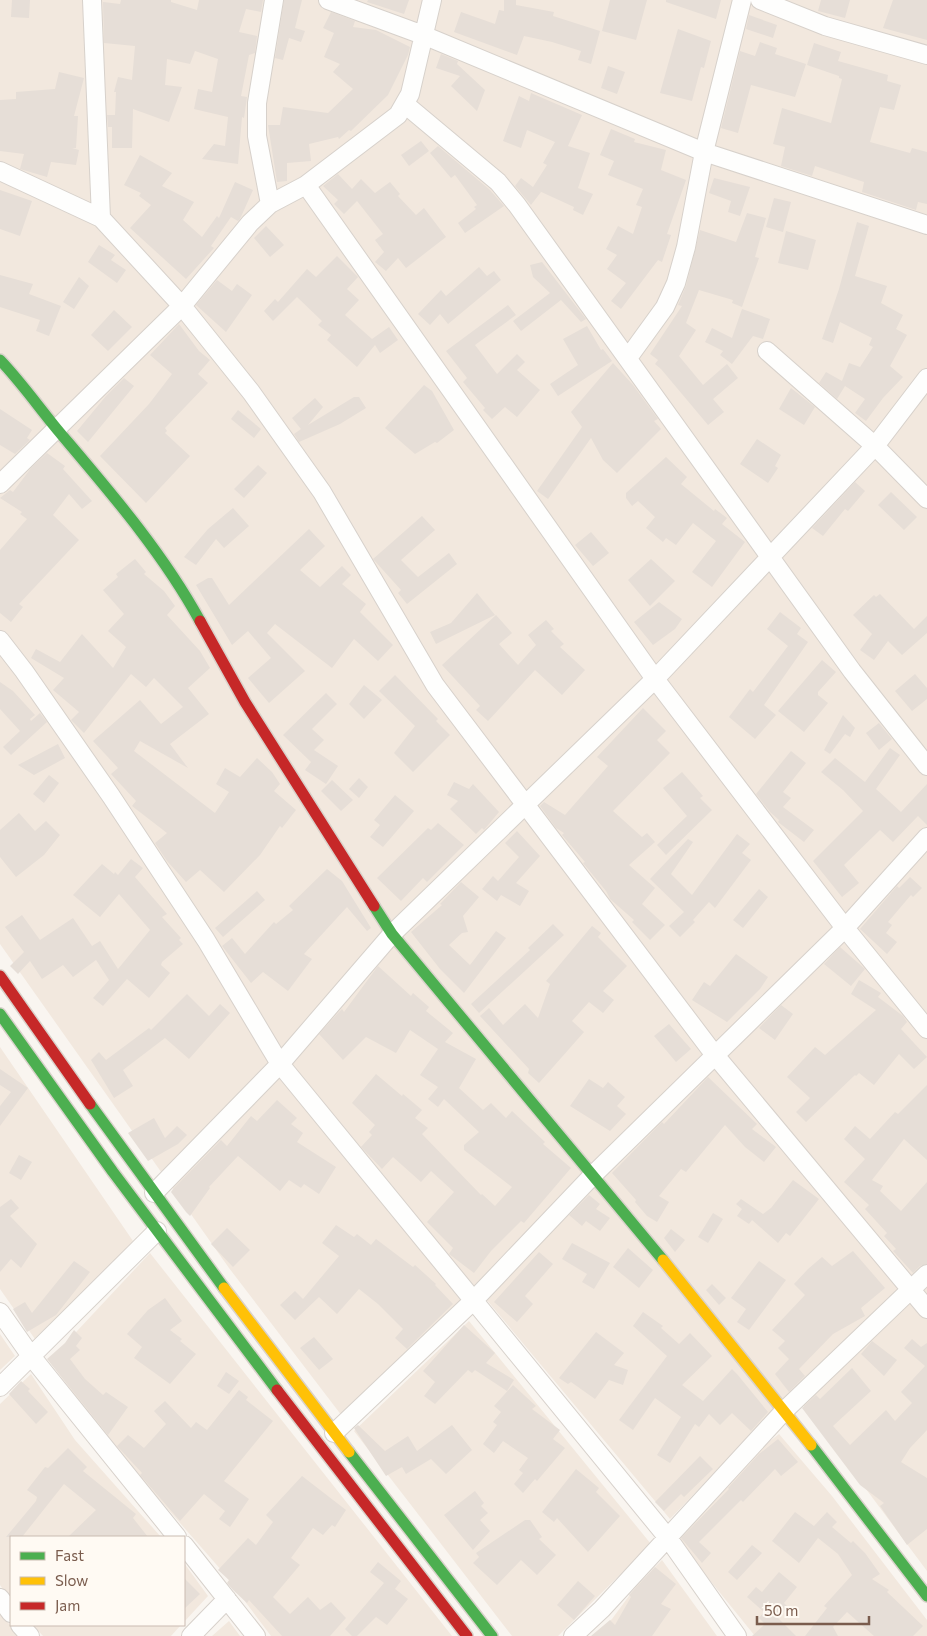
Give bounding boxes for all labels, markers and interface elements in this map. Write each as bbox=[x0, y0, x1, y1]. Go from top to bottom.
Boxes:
legend bbox=[10, 1536, 185, 1626]
text: Fast bbox=[55, 1546, 84, 1564]
text: Slow bbox=[55, 1571, 88, 1589]
scale bar bbox=[757, 1594, 870, 1626]
text: Jam bbox=[55, 1596, 80, 1614]
text: 50 m bbox=[764, 1601, 798, 1619]

